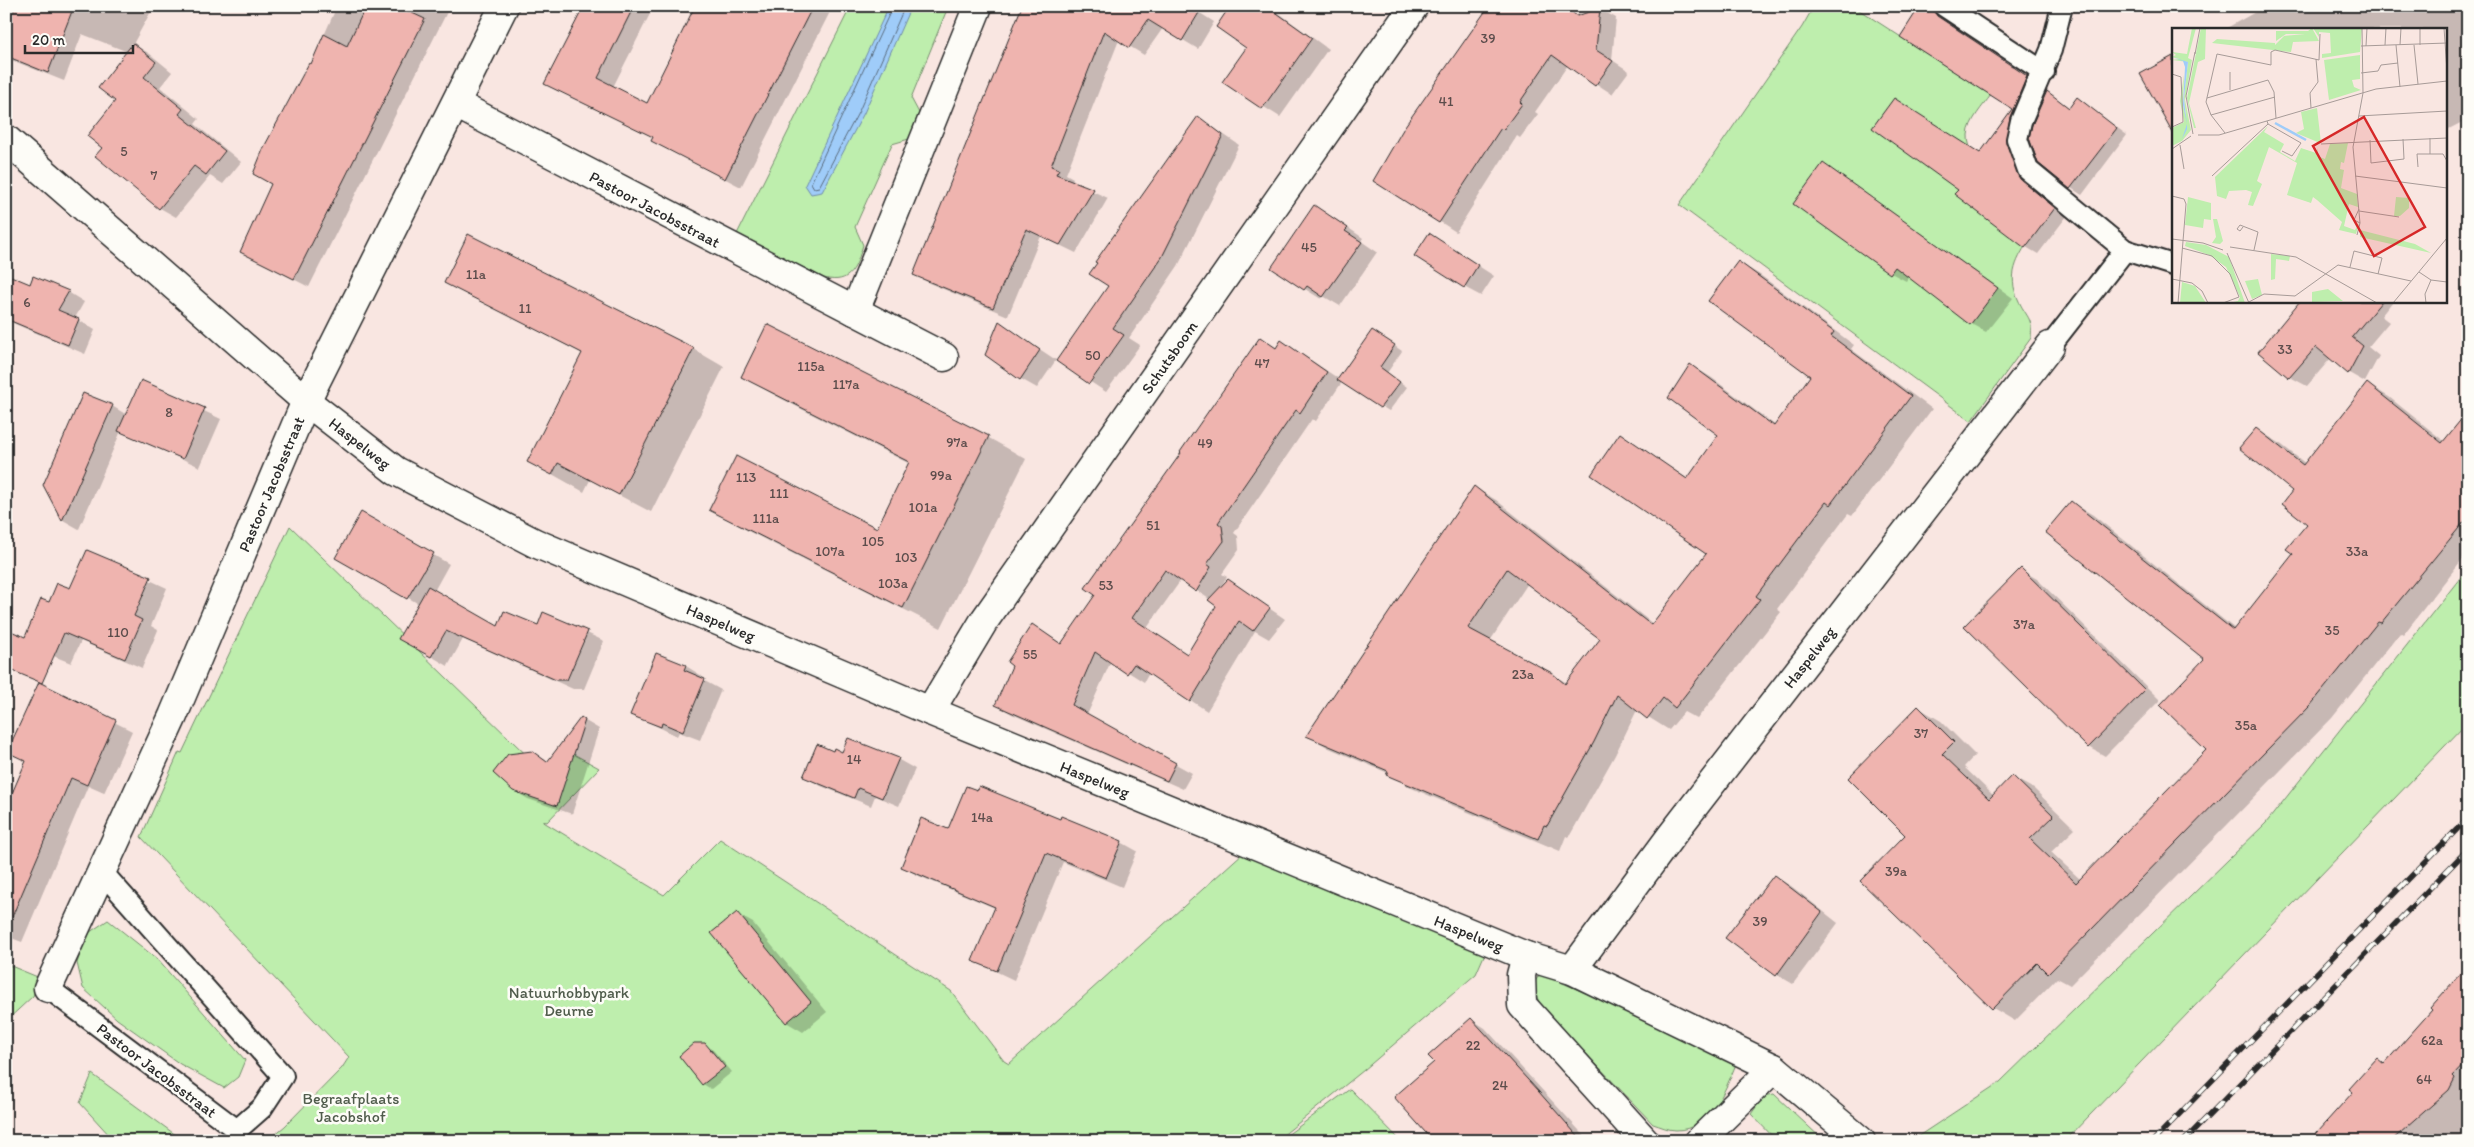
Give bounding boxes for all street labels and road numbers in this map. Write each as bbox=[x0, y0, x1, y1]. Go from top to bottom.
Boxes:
street label: Pastoor Jacobsstraat bbox=[586, 167, 723, 252]
street label: Schutsboom bbox=[1137, 317, 1202, 397]
street label: Haspelweg bbox=[325, 413, 395, 474]
street label: Pastoor Jacobsstraat bbox=[234, 414, 309, 555]
street label: Haspelweg bbox=[683, 599, 759, 646]
street label: Haspelweg bbox=[1779, 622, 1840, 692]
street label: Haspelweg bbox=[1057, 757, 1133, 802]
street label: Haspelweg bbox=[1431, 911, 1507, 956]
street label: Pastoor Jacobsstraat bbox=[93, 1019, 220, 1122]

